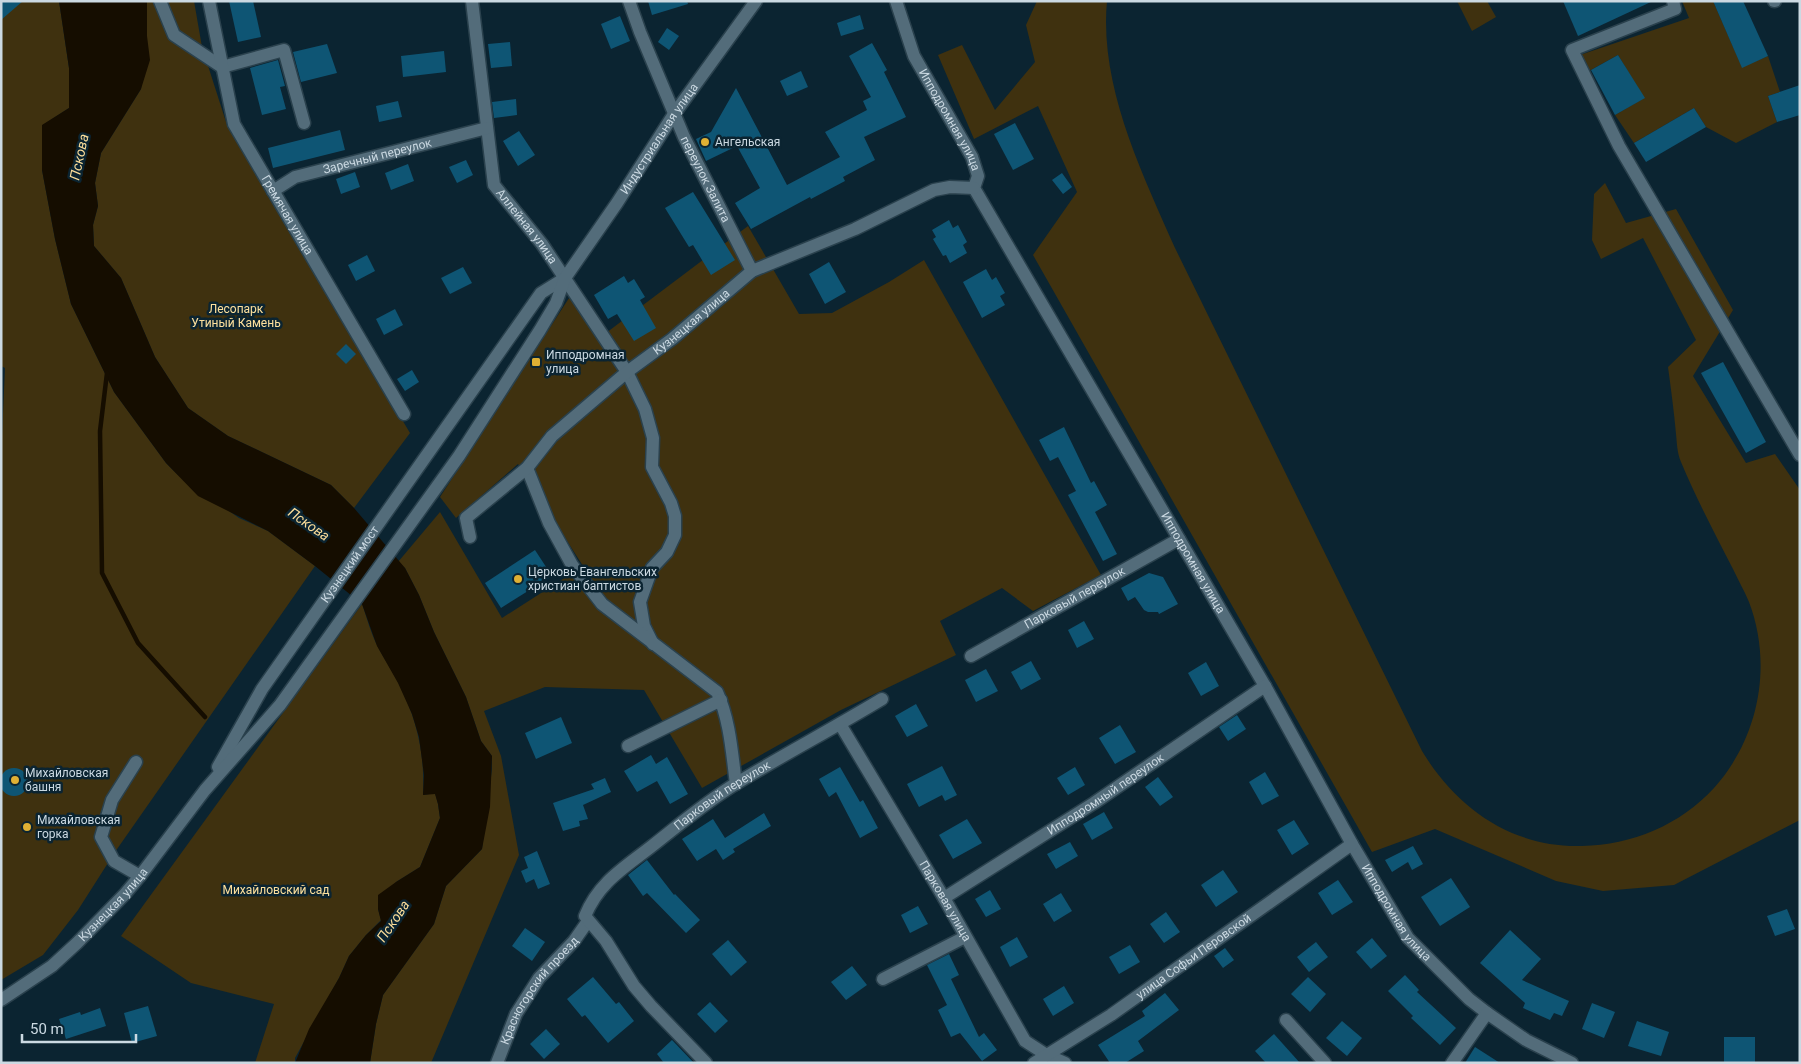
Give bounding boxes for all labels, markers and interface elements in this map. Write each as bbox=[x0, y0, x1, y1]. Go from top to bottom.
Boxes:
street label: Ипподромная улица bbox=[916, 66, 983, 172]
street label: Индустриальная улица bbox=[617, 81, 701, 197]
water label: Пскова bbox=[66, 132, 92, 182]
street label: переулок Залита bbox=[678, 134, 733, 225]
street label: Заречный переулок bbox=[322, 135, 434, 177]
place label: Ангельская bbox=[715, 135, 780, 149]
marker: Ангельская bbox=[699, 136, 711, 148]
street label: Гремячая улица bbox=[259, 173, 316, 257]
street label: Аллейная улица bbox=[493, 186, 560, 266]
street label: Кузнецкая улица bbox=[650, 286, 732, 358]
park label: Лесопарк Утиный Камень bbox=[191, 302, 281, 330]
place label: Ипподромная улица bbox=[546, 348, 625, 376]
marker: Ипподромная улица bbox=[530, 356, 542, 368]
water label: Пскова bbox=[285, 504, 333, 544]
street label: Ипподромная улица bbox=[1158, 510, 1228, 616]
street label: Кузнецкий мост bbox=[318, 523, 382, 606]
street label: Парковый переулок bbox=[1022, 564, 1128, 632]
place label: Церковь Евангельских христиан баптистов bbox=[528, 565, 657, 593]
marker: Церковь Евангельских христиан баптистов bbox=[512, 573, 524, 585]
street label: Ипподромный переулок bbox=[1045, 750, 1167, 838]
street label: Парковый переулок bbox=[671, 758, 773, 833]
place label: Михайловская башня bbox=[25, 766, 108, 794]
marker: Михайловская башня bbox=[9, 774, 21, 786]
place label: Михайловская горка bbox=[37, 813, 120, 841]
marker: Михайловская горка bbox=[21, 821, 33, 833]
street label: Парковая улица bbox=[916, 858, 974, 944]
street label: Ипподромная улица bbox=[1359, 862, 1434, 964]
street label: Кузнецкая улица bbox=[76, 865, 151, 944]
park label: Михайловский сад bbox=[222, 883, 330, 897]
water label: Пскова bbox=[373, 897, 413, 945]
street label: улица Софьи Перовской bbox=[1133, 911, 1254, 1002]
street label: Красногорский проезд bbox=[498, 934, 581, 1047]
scale bar bbox=[22, 1012, 136, 1044]
text: 50 m bbox=[30, 1020, 64, 1038]

